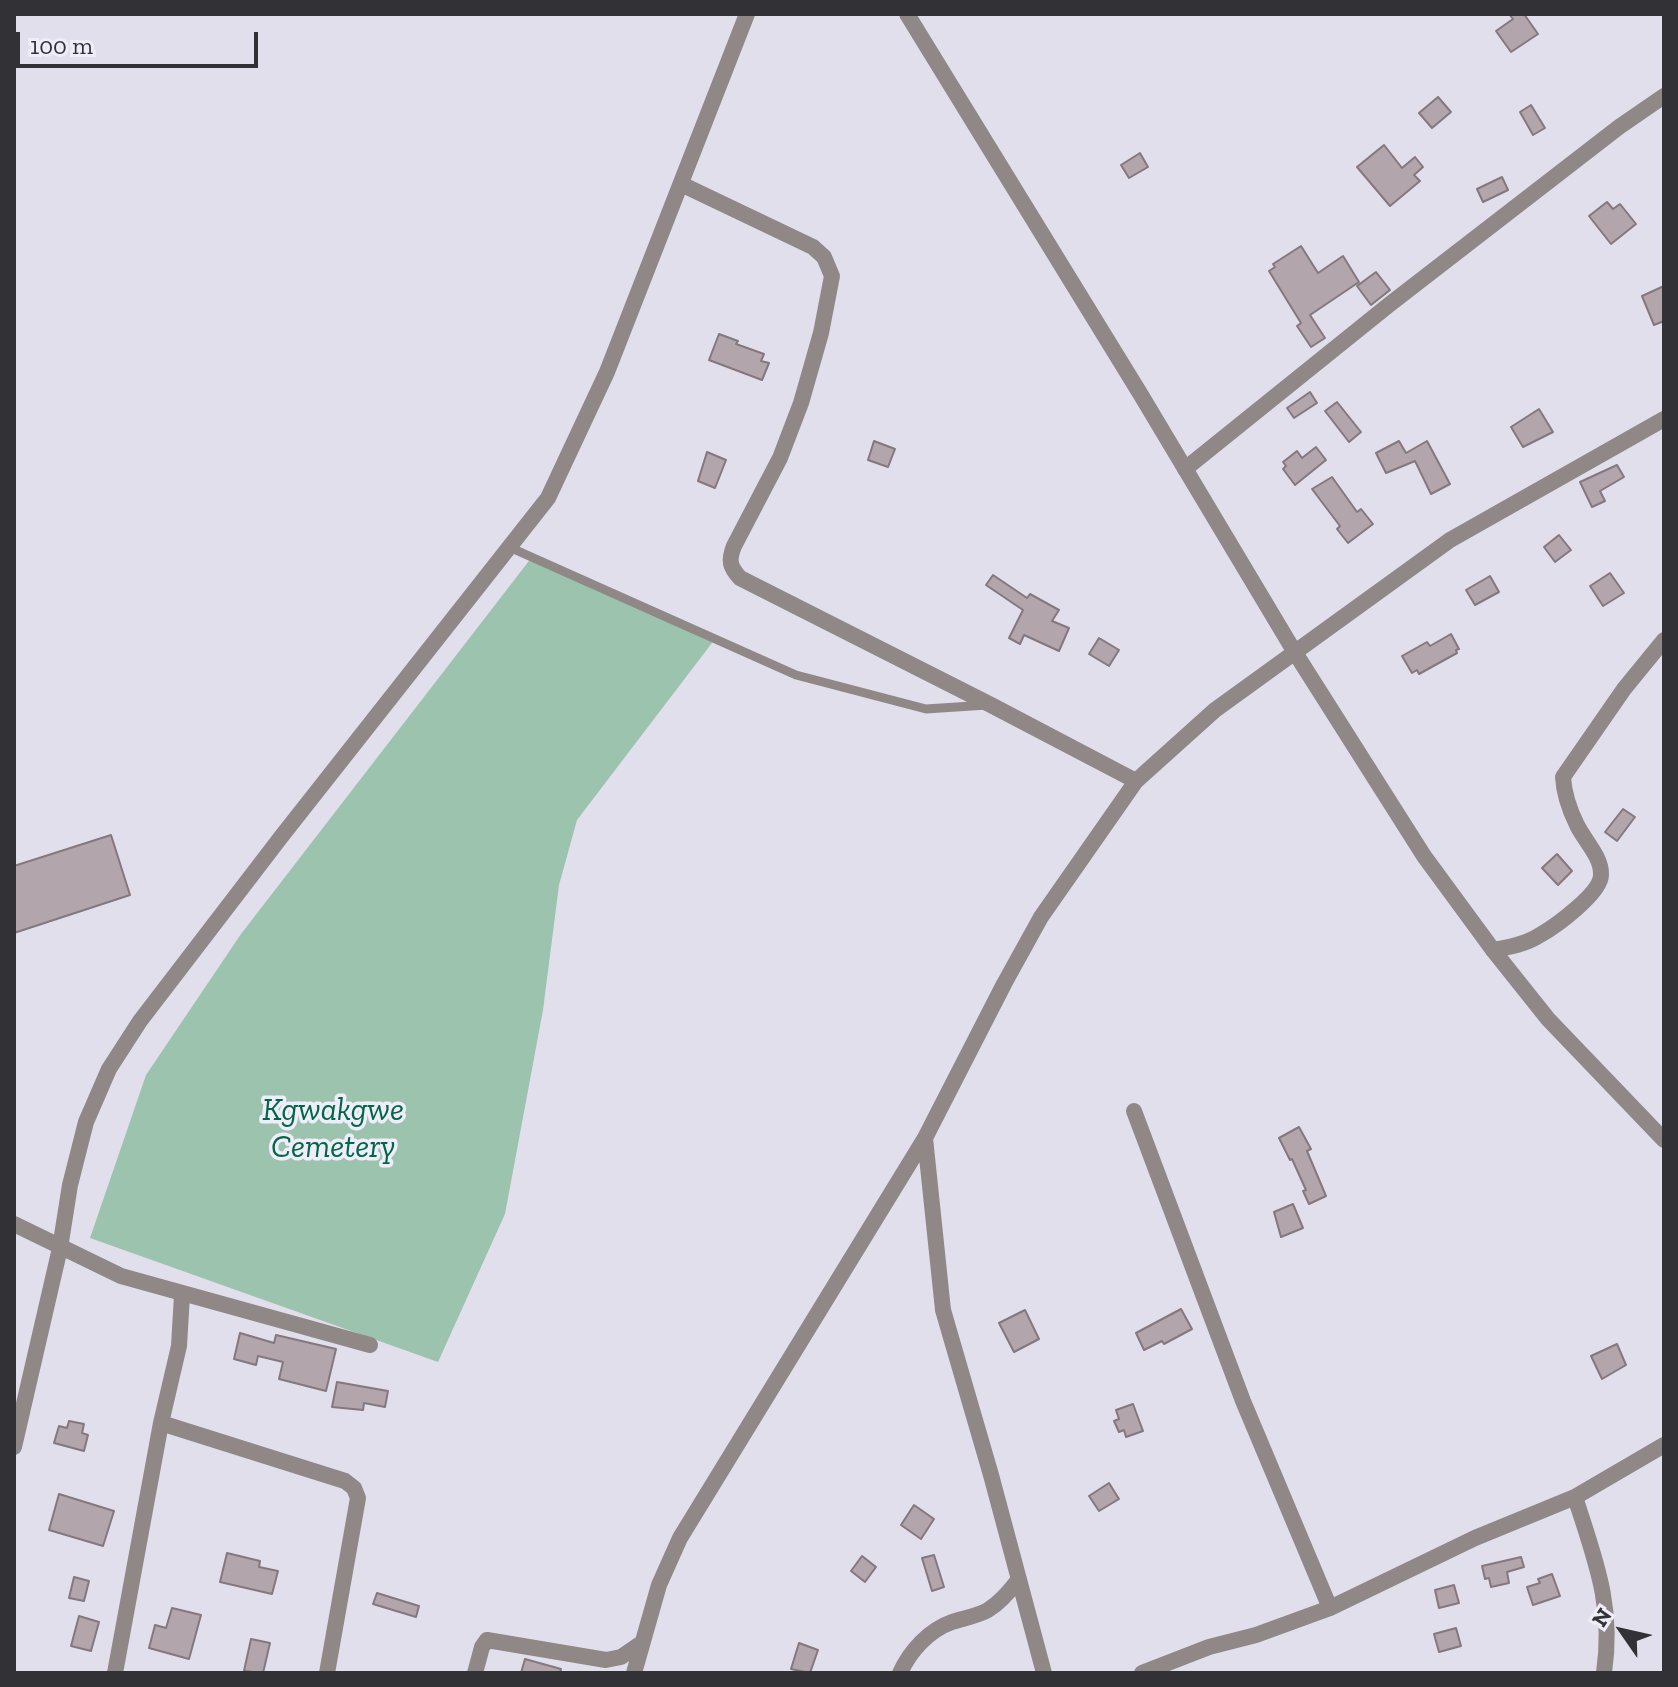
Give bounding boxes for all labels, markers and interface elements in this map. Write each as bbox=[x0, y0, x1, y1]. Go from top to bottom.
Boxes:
scale bar bbox=[20, 16, 262, 66]
text: 100 m bbox=[30, 31, 93, 60]
park label: Kgwakgwe Cemetery bbox=[262, 1092, 404, 1167]
north arrow bbox=[1582, 1591, 1662, 1671]
text: N bbox=[1586, 1603, 1618, 1632]

